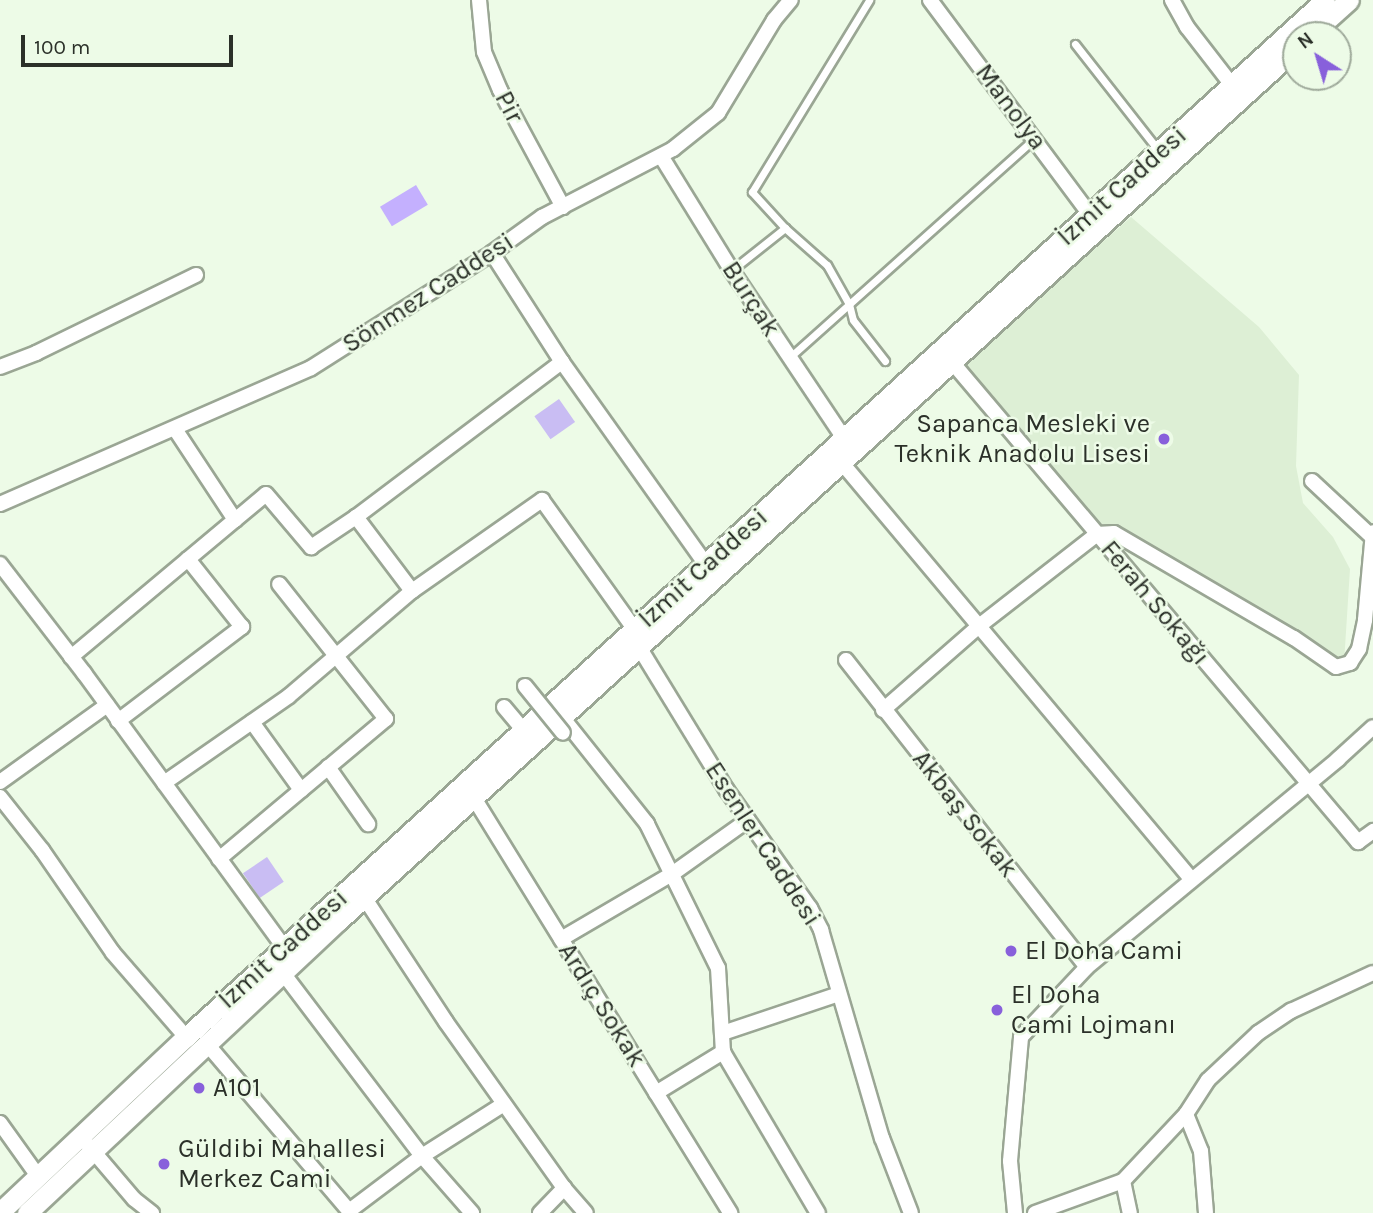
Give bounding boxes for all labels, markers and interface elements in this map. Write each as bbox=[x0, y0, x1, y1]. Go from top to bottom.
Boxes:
scale bar bbox=[24, 21, 236, 65]
north arrow bbox=[1282, 21, 1352, 91]
text: N bbox=[1294, 28, 1318, 54]
text: 100 m bbox=[34, 35, 91, 59]
street label: Manolya bbox=[968, 58, 1054, 156]
street label: Pir bbox=[488, 86, 530, 128]
street label: İzmit Caddesi bbox=[1051, 120, 1193, 252]
street label: Sönmez Caddesi bbox=[337, 226, 519, 360]
street label: Burçak bbox=[715, 255, 787, 343]
place label: Sapanca Mesleki ve Teknik Anadolu Lisesi bbox=[895, 408, 1150, 470]
marker: Sapanca Mesleki ve Teknik Anadolu Lisesi bbox=[1156, 431, 1172, 447]
street label: İzmit Caddesi bbox=[632, 502, 774, 634]
street label: Ferah Sokağı bbox=[1094, 534, 1216, 672]
street label: Akbaş Sokak bbox=[906, 744, 1024, 884]
street label: Esenler Caddesi bbox=[698, 756, 828, 932]
street label: İzmit Caddesi bbox=[212, 883, 354, 1015]
place label: El Doha Cami bbox=[1025, 935, 1183, 967]
street label: Ardıç Sokak bbox=[552, 937, 652, 1073]
marker: El Doha Cami bbox=[1003, 943, 1019, 959]
place label: El Doha Cami Lojmanı bbox=[1011, 979, 1176, 1040]
marker: El Doha Cami Lojmanı bbox=[989, 1002, 1005, 1018]
place label: A101 bbox=[213, 1072, 261, 1104]
marker: A101 bbox=[191, 1080, 207, 1096]
place label: Güldibi Mahallesi Merkez Cami bbox=[178, 1133, 386, 1194]
marker: Güldibi Mahallesi Merkez Cami bbox=[156, 1156, 172, 1172]

